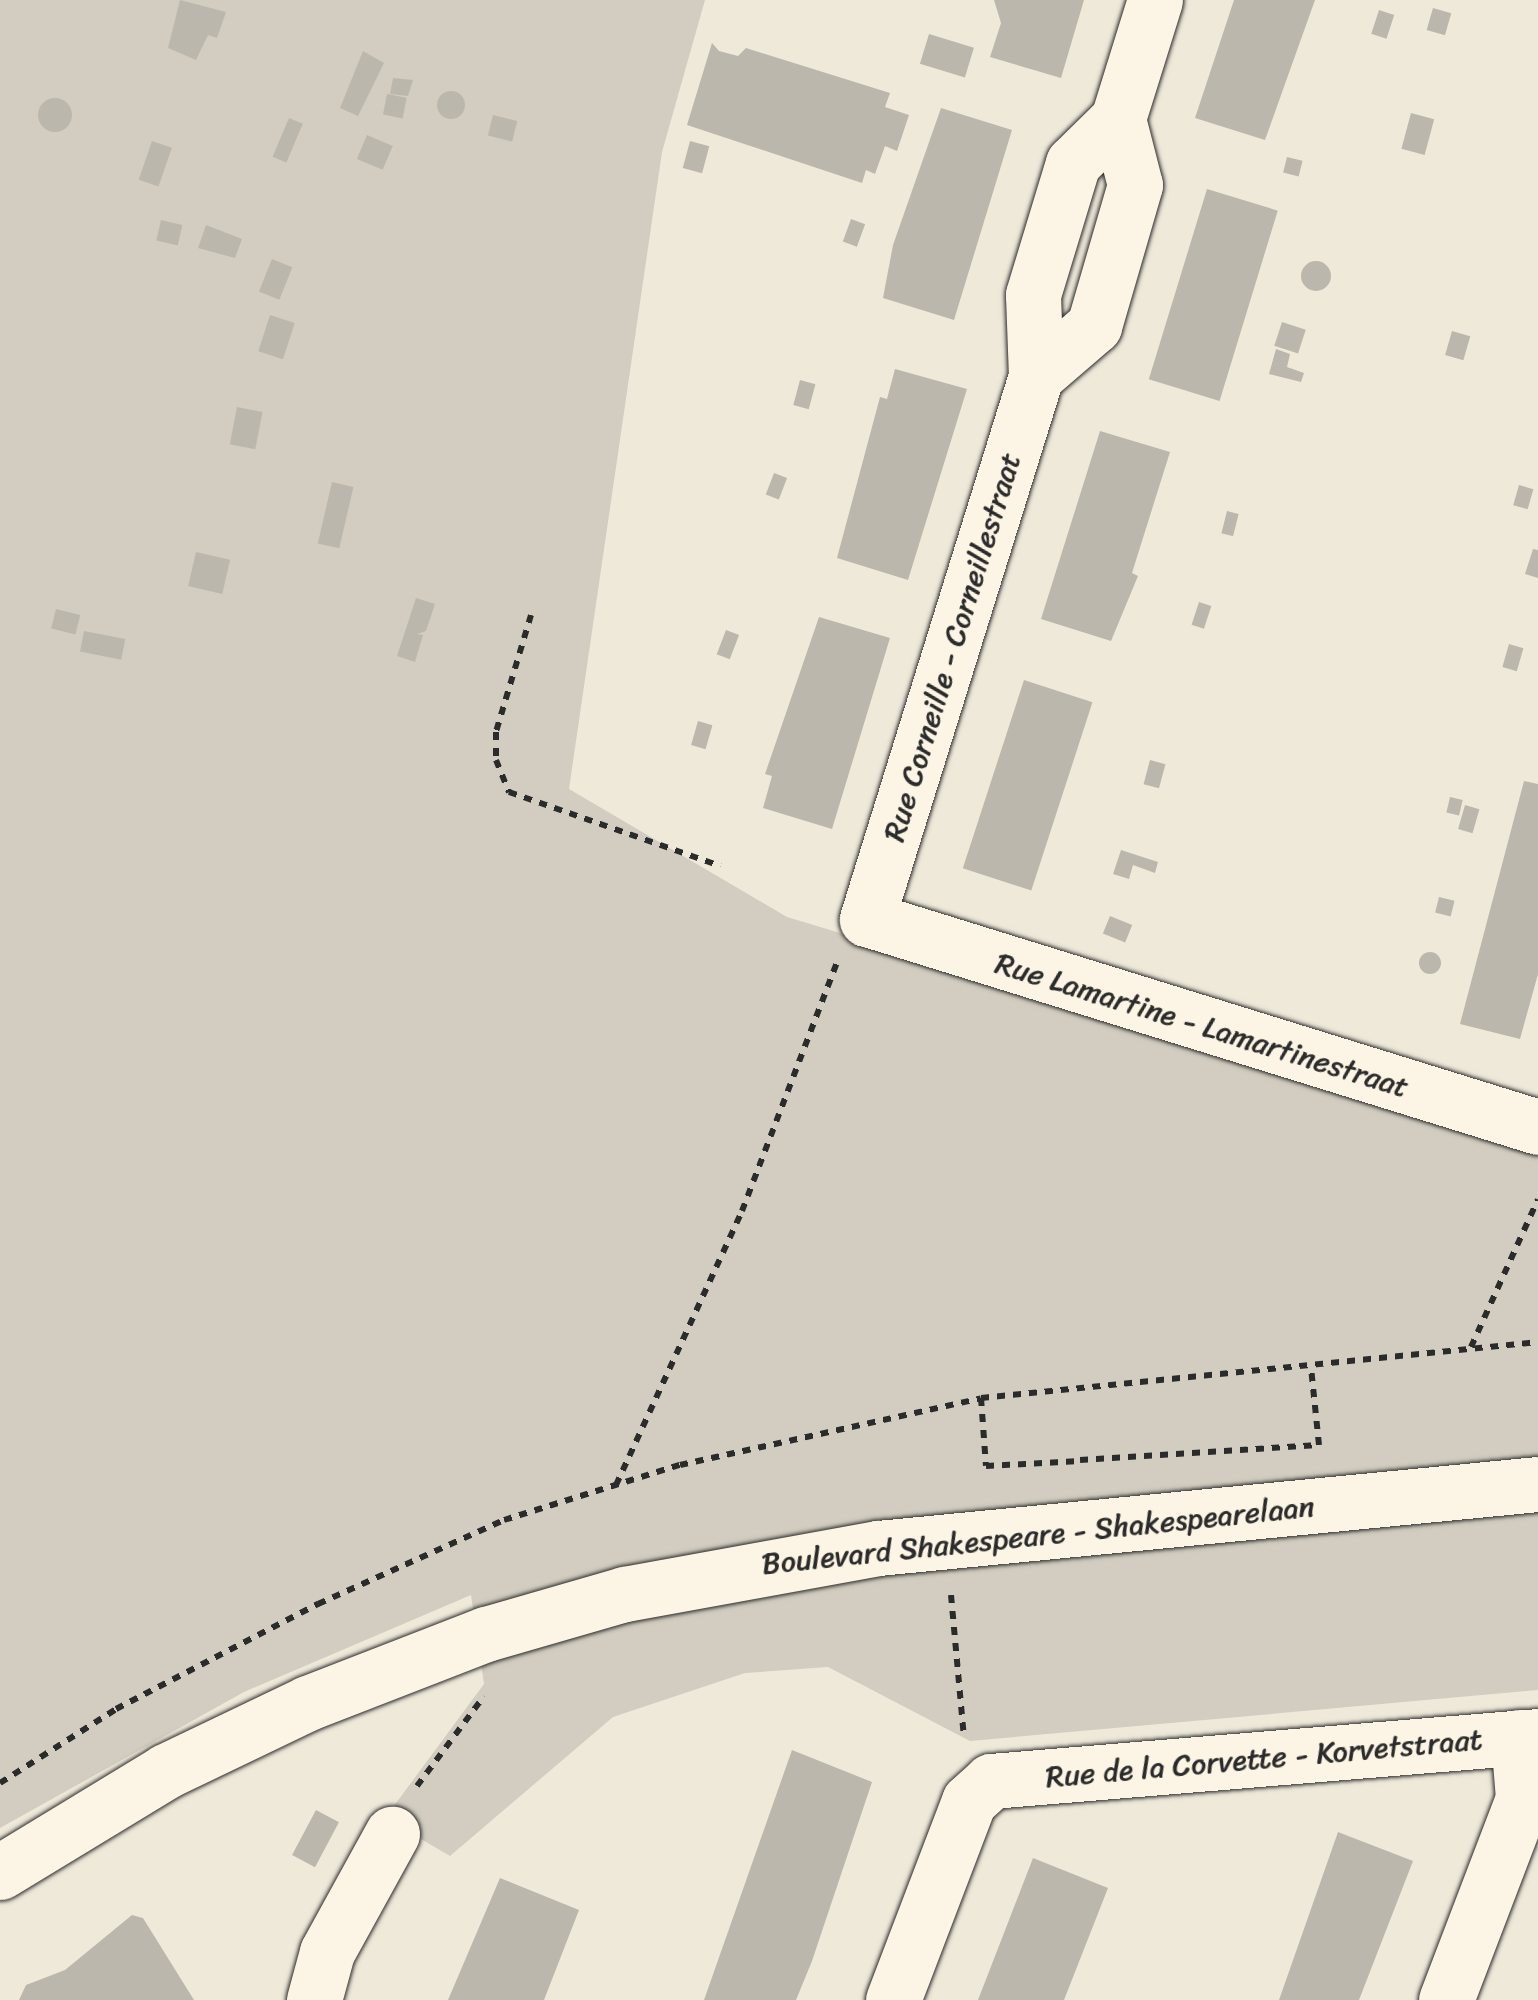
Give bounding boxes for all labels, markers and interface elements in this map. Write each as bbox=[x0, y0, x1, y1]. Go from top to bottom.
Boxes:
street label: Rue Corneille - Corneillestraat bbox=[875, 448, 1029, 846]
street label: Rue Lamartine - Lamartinestraat bbox=[991, 945, 1413, 1105]
street label: Boulevard Shakespeare - Shakespearelaan bbox=[760, 1488, 1316, 1582]
street label: Rue de la Corvette - Korvetstraat bbox=[1042, 1721, 1486, 1795]

